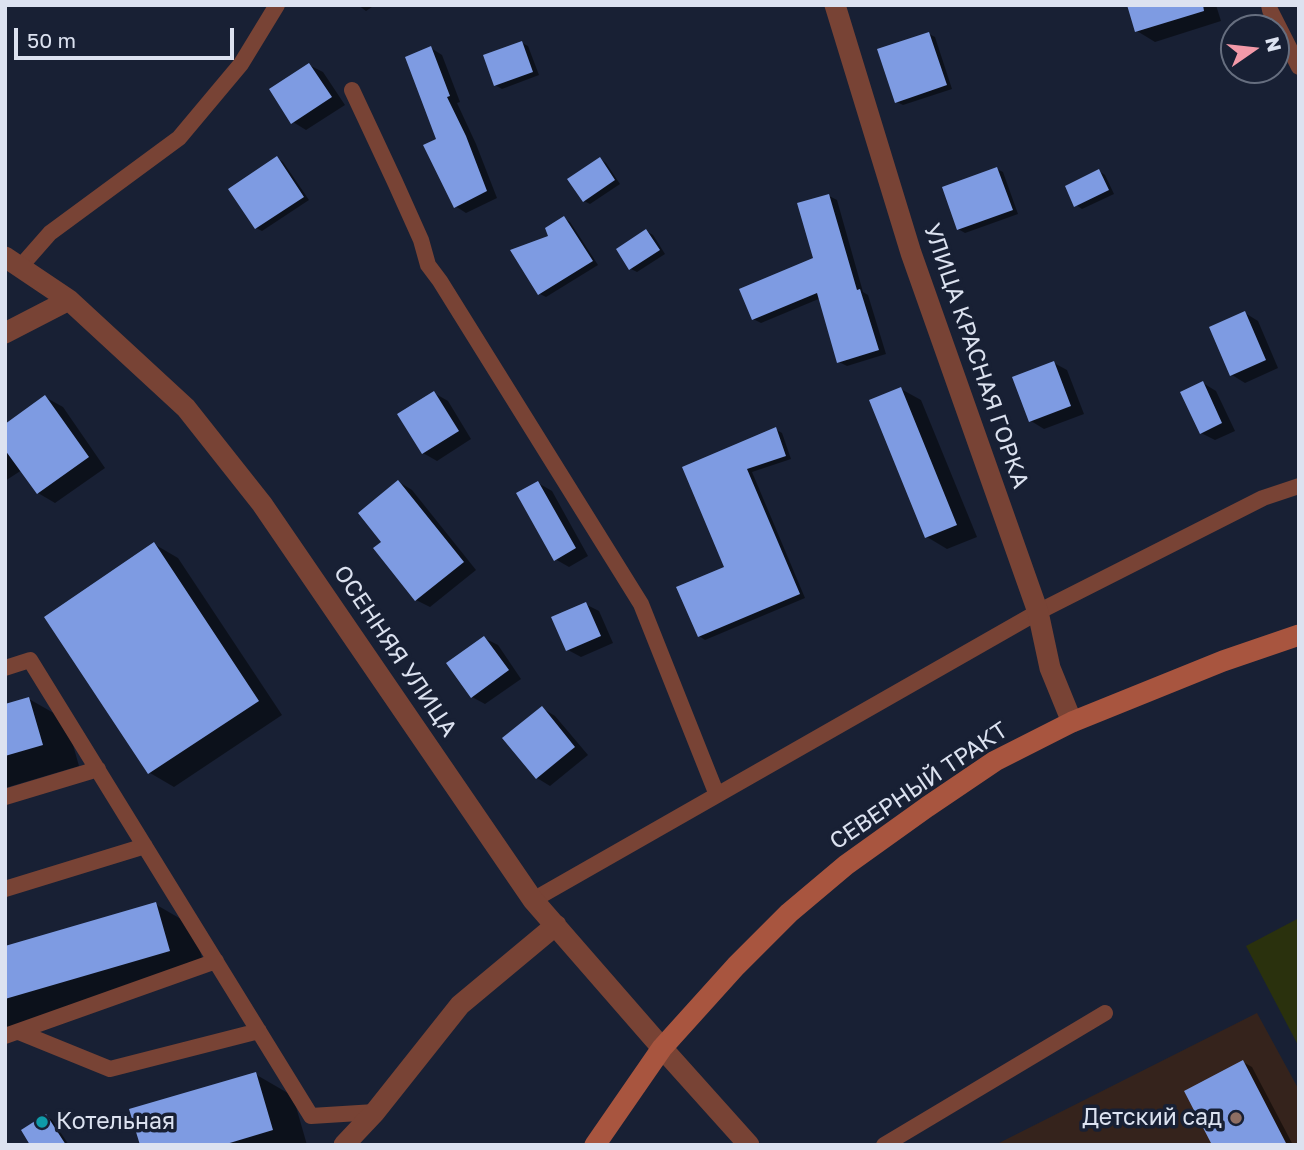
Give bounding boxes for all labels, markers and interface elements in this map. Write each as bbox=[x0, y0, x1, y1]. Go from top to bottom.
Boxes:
scale bar bbox=[18, 14, 238, 58]
north arrow bbox=[1220, 14, 1290, 84]
text: 50 m bbox=[27, 27, 76, 53]
text: N bbox=[1261, 34, 1287, 54]
street label: УЛИЦА КРАСНАЯ ГОРКА bbox=[918, 220, 1034, 492]
street label: ОСЕННЯЯ УЛИЦА bbox=[327, 560, 463, 742]
street label: СЕВЕРНЫЙ ТРАКТ bbox=[825, 716, 1013, 856]
place label: Детский сад bbox=[1082, 1104, 1222, 1132]
place label: Котельная bbox=[56, 1108, 175, 1136]
marker: Детский сад bbox=[1228, 1110, 1244, 1126]
marker: Котельная bbox=[34, 1114, 50, 1130]

